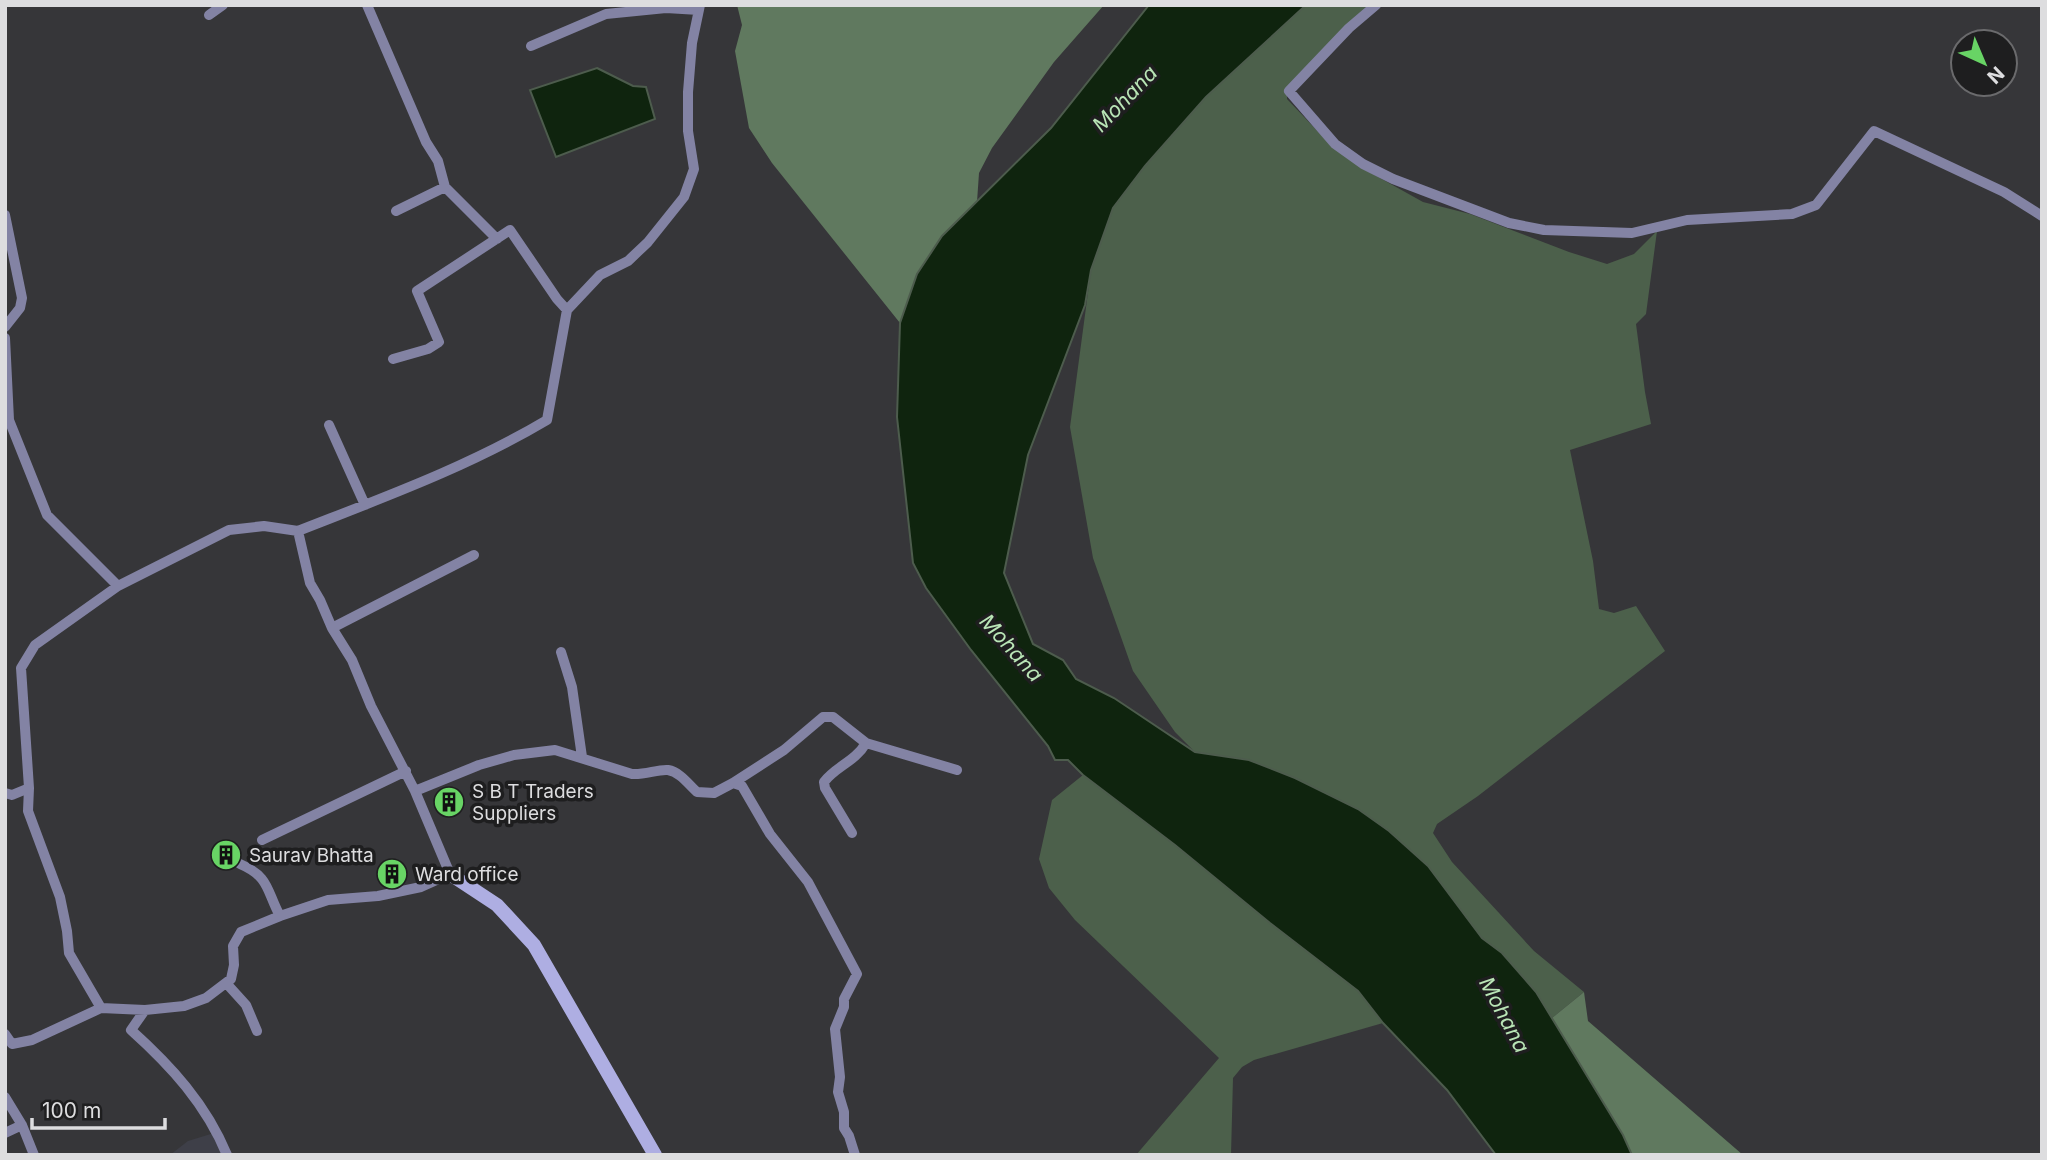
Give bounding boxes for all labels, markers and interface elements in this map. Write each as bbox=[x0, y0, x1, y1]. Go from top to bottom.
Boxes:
north arrow bbox=[1949, 28, 2019, 98]
water label: Mohana bbox=[1087, 60, 1162, 137]
text: N bbox=[1982, 62, 2009, 88]
water label: Mohana bbox=[975, 609, 1048, 687]
place label: S B T Traders Suppliers bbox=[472, 780, 594, 825]
building icon: S B T Traders Suppliers bbox=[432, 785, 466, 819]
building icon: Saurav Bhatta bbox=[209, 838, 243, 872]
place label: Saurav Bhatta bbox=[249, 844, 374, 867]
building icon: Ward office bbox=[375, 857, 409, 891]
place label: Ward office bbox=[415, 863, 519, 886]
water label: Mohana bbox=[1474, 973, 1535, 1057]
scale bar bbox=[32, 1086, 164, 1130]
text: 100 m bbox=[42, 1098, 101, 1123]

